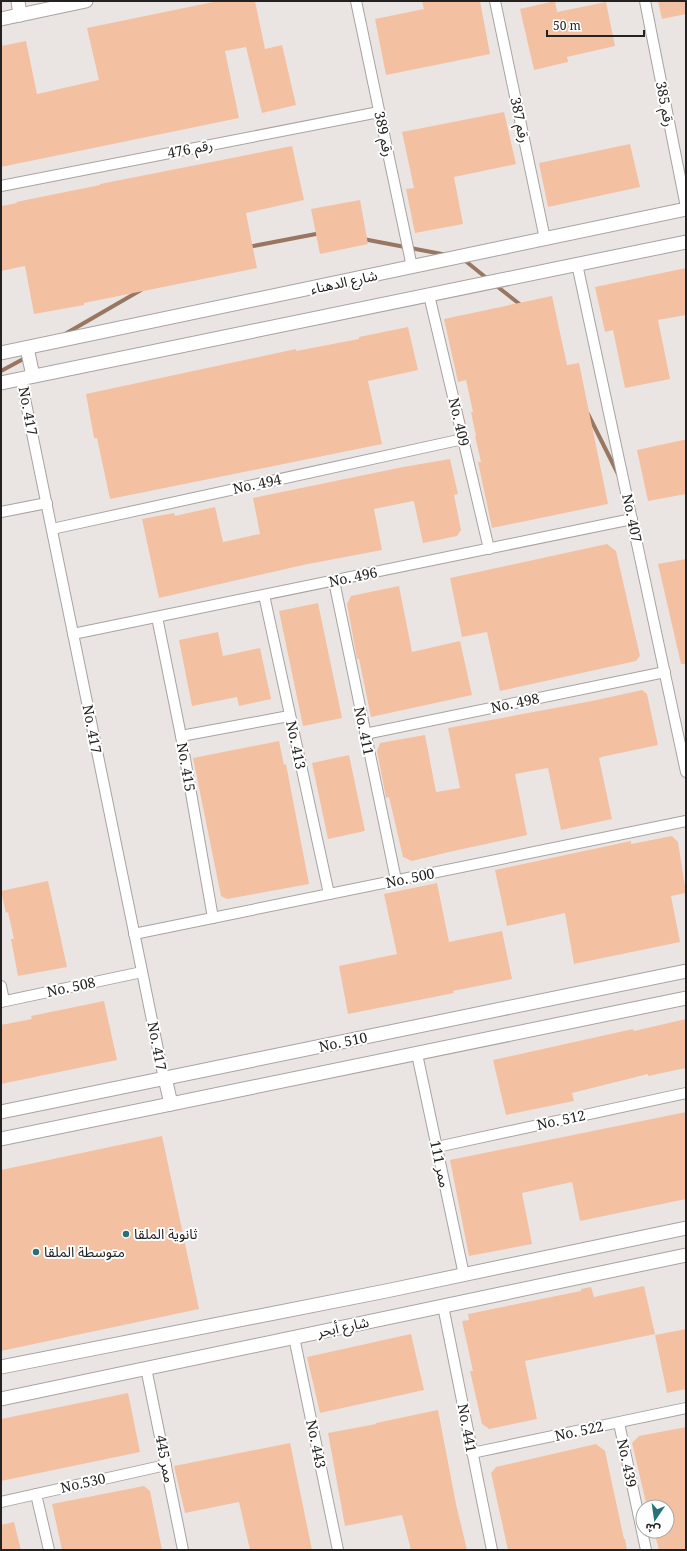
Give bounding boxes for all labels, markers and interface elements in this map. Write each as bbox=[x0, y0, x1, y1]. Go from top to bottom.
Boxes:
scale bar bbox=[547, 12, 644, 38]
text: 50 m bbox=[553, 17, 581, 34]
street label: رقم 385 bbox=[650, 80, 679, 129]
street label: رقم 387 bbox=[504, 95, 535, 145]
street label: رقم 389 bbox=[368, 109, 399, 159]
street label: رقم 476 bbox=[166, 135, 215, 164]
street label: شارع الدهناء bbox=[309, 265, 380, 300]
street label: No. 417 bbox=[14, 385, 43, 437]
street label: No. 409 bbox=[445, 396, 474, 448]
street label: No. 494 bbox=[231, 469, 283, 498]
street label: No. 407 bbox=[618, 492, 647, 544]
street label: No. 496 bbox=[327, 562, 379, 591]
street label: No. 498 bbox=[489, 688, 541, 717]
street label: No. 417 bbox=[78, 703, 107, 755]
street label: No. 411 bbox=[350, 705, 379, 757]
street label: No. 413 bbox=[282, 719, 311, 771]
street label: No. 415 bbox=[173, 741, 200, 793]
street label: No. 500 bbox=[384, 863, 436, 892]
street label: No. 508 bbox=[45, 972, 97, 1001]
street label: No. 417 bbox=[143, 1020, 172, 1072]
street label: No. 510 bbox=[317, 1027, 369, 1056]
street label: No. 512 bbox=[535, 1105, 587, 1134]
street label: ممر 111 bbox=[426, 1138, 455, 1189]
place label: ثانوية الملقا bbox=[134, 1224, 198, 1243]
marker: ثانوية الملقا bbox=[121, 1229, 131, 1239]
place label: متوسطة الملقا bbox=[44, 1242, 125, 1261]
marker: متوسطة الملقا bbox=[31, 1247, 41, 1257]
street label: شارع أبحر bbox=[314, 1312, 371, 1343]
street label: No. 441 bbox=[453, 1402, 482, 1454]
street label: No. 522 bbox=[553, 1416, 605, 1445]
street label: No. 443 bbox=[302, 1418, 331, 1470]
street label: ممر 445 bbox=[152, 1433, 179, 1484]
street label: No. 439 bbox=[613, 1437, 642, 1489]
street label: No.530 bbox=[58, 1468, 107, 1497]
north arrow bbox=[635, 1499, 675, 1539]
text: ش bbox=[644, 1520, 662, 1538]

